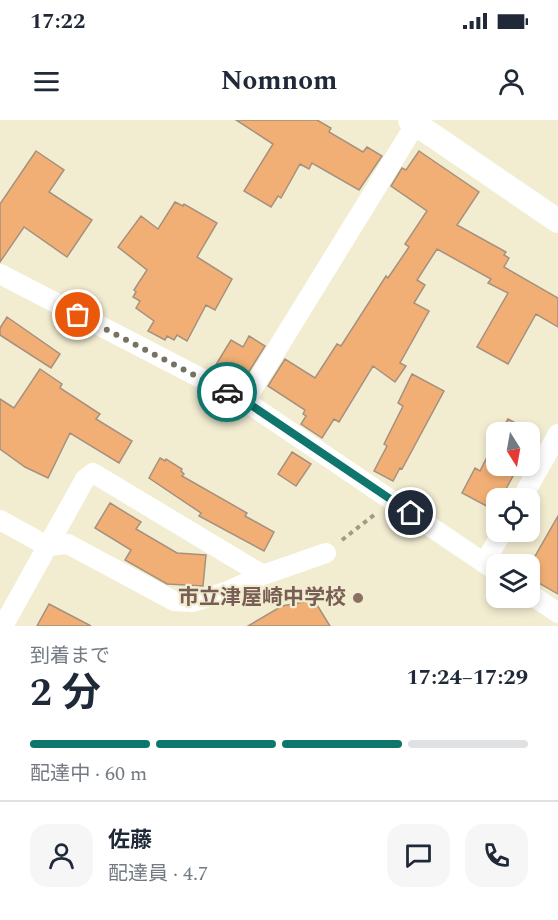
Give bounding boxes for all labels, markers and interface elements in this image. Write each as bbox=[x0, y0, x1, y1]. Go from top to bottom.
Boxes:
text: 17:22 bbox=[30, 5, 85, 38]
text: Nomnom bbox=[221, 60, 337, 102]
icon: menu bbox=[30, 65, 63, 98]
icon: person bbox=[495, 65, 528, 98]
pin bbox=[52, 289, 103, 340]
icon: bag bbox=[61, 298, 94, 331]
courier bbox=[197, 362, 257, 422]
icon: car bbox=[211, 376, 244, 409]
north arrow bbox=[486, 422, 540, 476]
map controls bbox=[486, 422, 540, 608]
pin bbox=[385, 487, 436, 538]
button: locate bbox=[486, 488, 540, 542]
icon: home bbox=[394, 496, 427, 529]
button: layers bbox=[486, 554, 540, 608]
place label: 市立津屋崎中学校 bbox=[178, 582, 346, 614]
marker: 市立津屋崎中学校 bbox=[351, 591, 365, 605]
text: 到着まで bbox=[30, 641, 110, 671]
text: 17:24–17:29 bbox=[406, 661, 528, 694]
text: 2 分 bbox=[30, 664, 101, 723]
text: 配達中 · 60 m bbox=[30, 759, 147, 789]
button: person bbox=[30, 824, 93, 887]
text: 佐藤 bbox=[108, 824, 152, 857]
button: chat bbox=[387, 824, 450, 887]
button: phone bbox=[465, 824, 528, 887]
text: 配達員 · 4.7 bbox=[108, 859, 208, 889]

